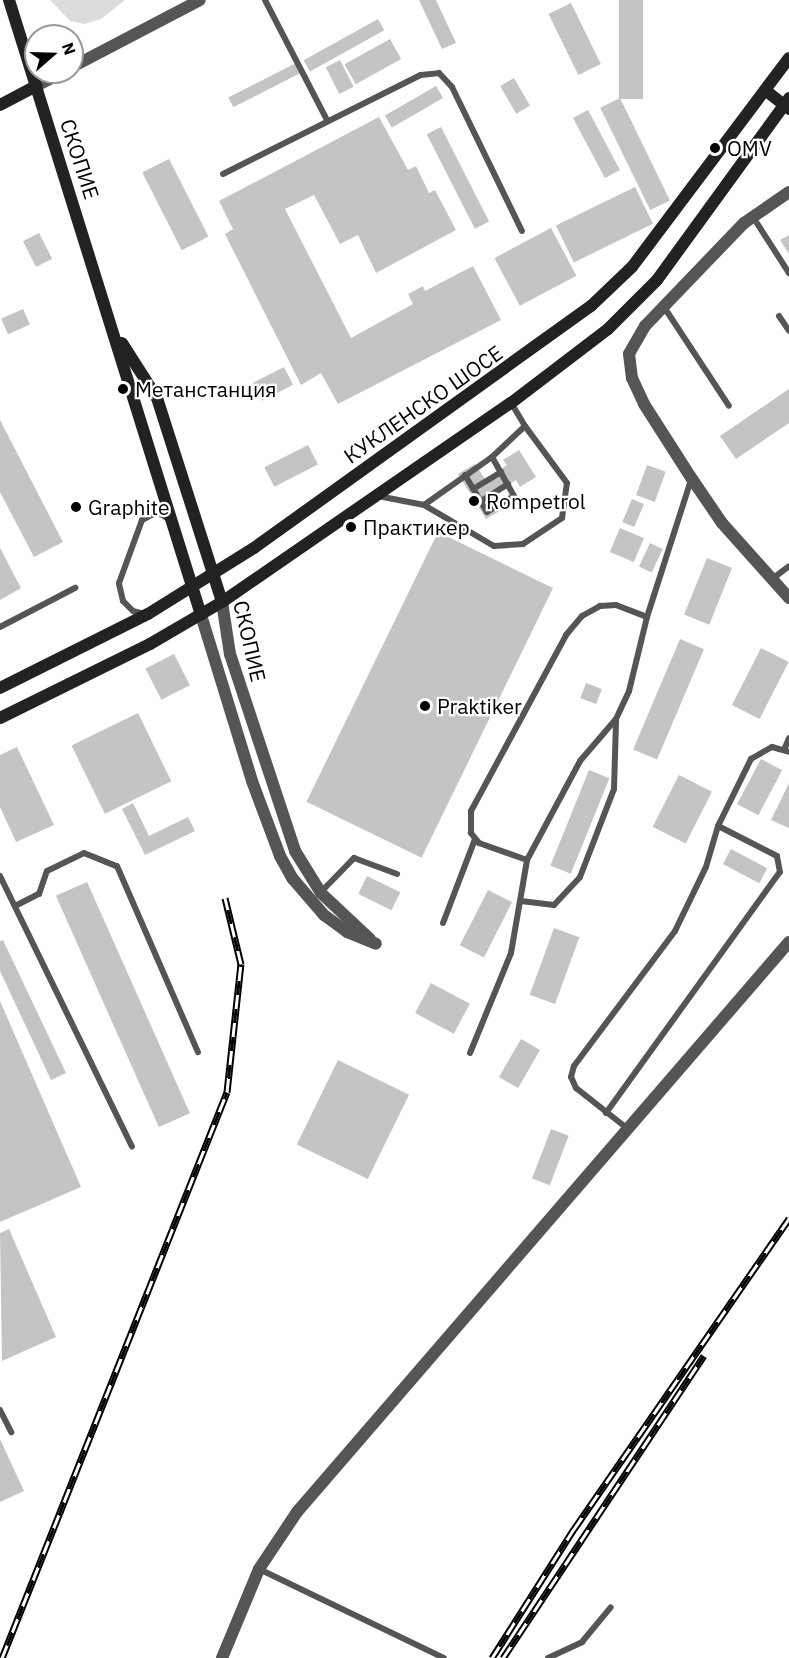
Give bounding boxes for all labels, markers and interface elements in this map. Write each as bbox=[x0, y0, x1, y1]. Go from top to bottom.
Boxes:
north arrow bbox=[24, 24, 84, 84]
text: N bbox=[58, 40, 80, 57]
street label: СКОПИЕ bbox=[55, 116, 105, 202]
place label: OMV bbox=[727, 135, 772, 161]
marker: OMV bbox=[708, 141, 722, 155]
street label: КУКЛЕНСКО ШОСЕ bbox=[339, 340, 507, 468]
place label: Метанстанция bbox=[135, 376, 277, 402]
marker: Метанстанция bbox=[116, 382, 130, 396]
place label: Rompetrol bbox=[486, 488, 585, 514]
place label: Graphite bbox=[88, 494, 170, 520]
marker: Rompetrol bbox=[467, 494, 481, 508]
marker: Graphite bbox=[69, 500, 83, 514]
place label: Практикер bbox=[363, 514, 470, 540]
marker: Практикер bbox=[344, 520, 358, 534]
street label: СКОПИЕ bbox=[228, 598, 272, 684]
place label: Praktiker bbox=[437, 693, 522, 719]
marker: Praktiker bbox=[418, 699, 432, 713]

